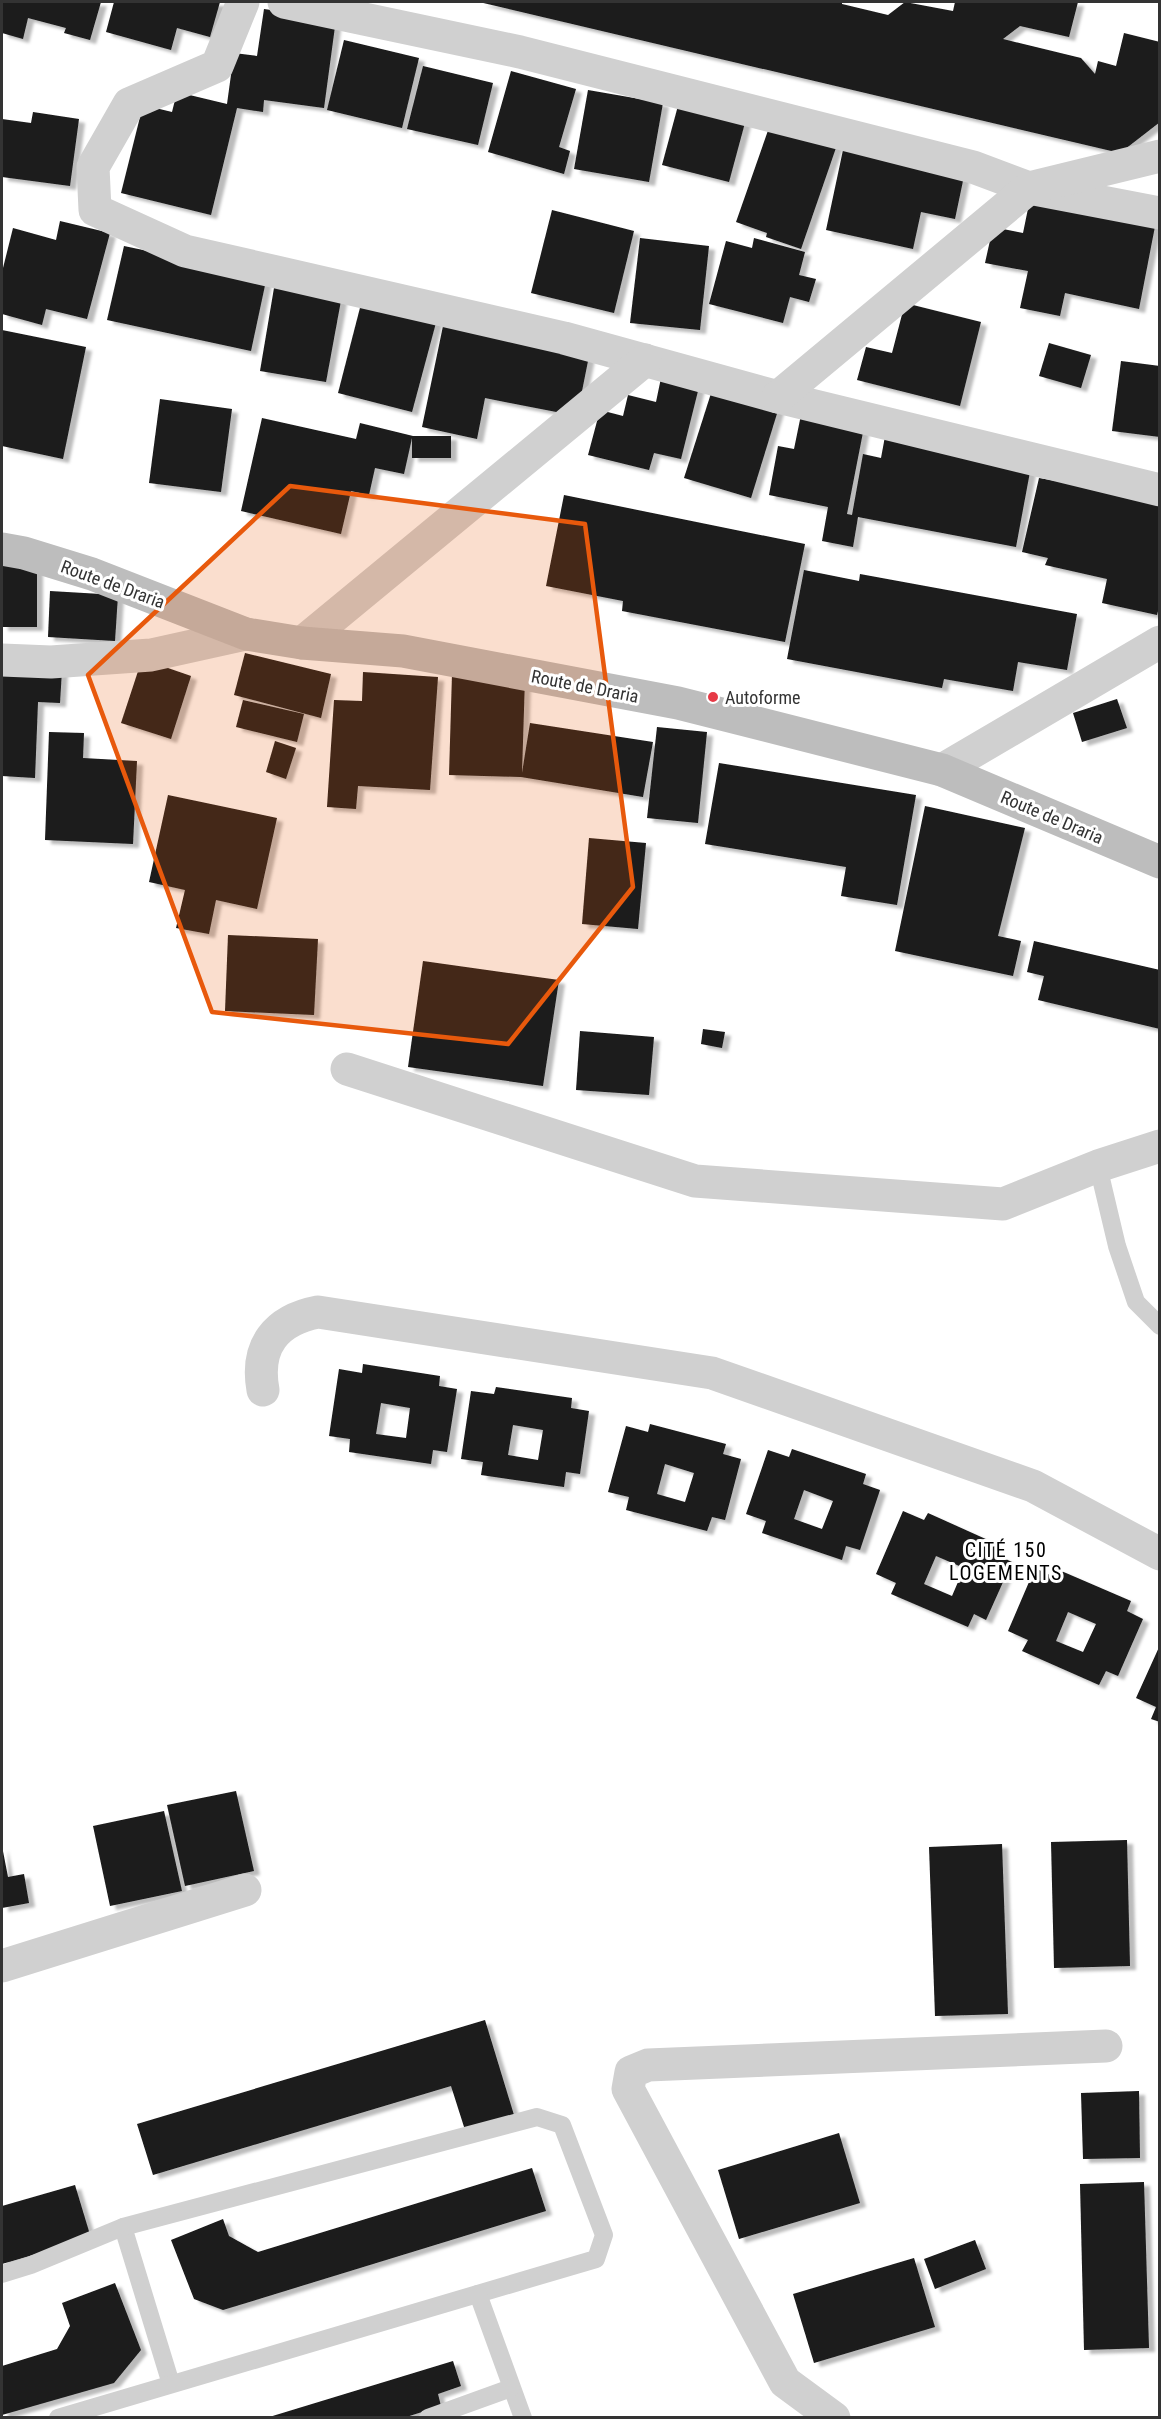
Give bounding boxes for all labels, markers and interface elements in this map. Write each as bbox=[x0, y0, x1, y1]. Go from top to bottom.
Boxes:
street label: Route de Draria bbox=[58, 556, 168, 612]
street label: Route de Draria bbox=[530, 665, 640, 707]
place label: Autoforme bbox=[725, 687, 800, 708]
marker: Autoforme bbox=[706, 690, 720, 704]
street label: Route de Draria bbox=[998, 786, 1106, 848]
district label: CITÉ 150 LOGEMENTS bbox=[949, 1538, 1063, 1585]

